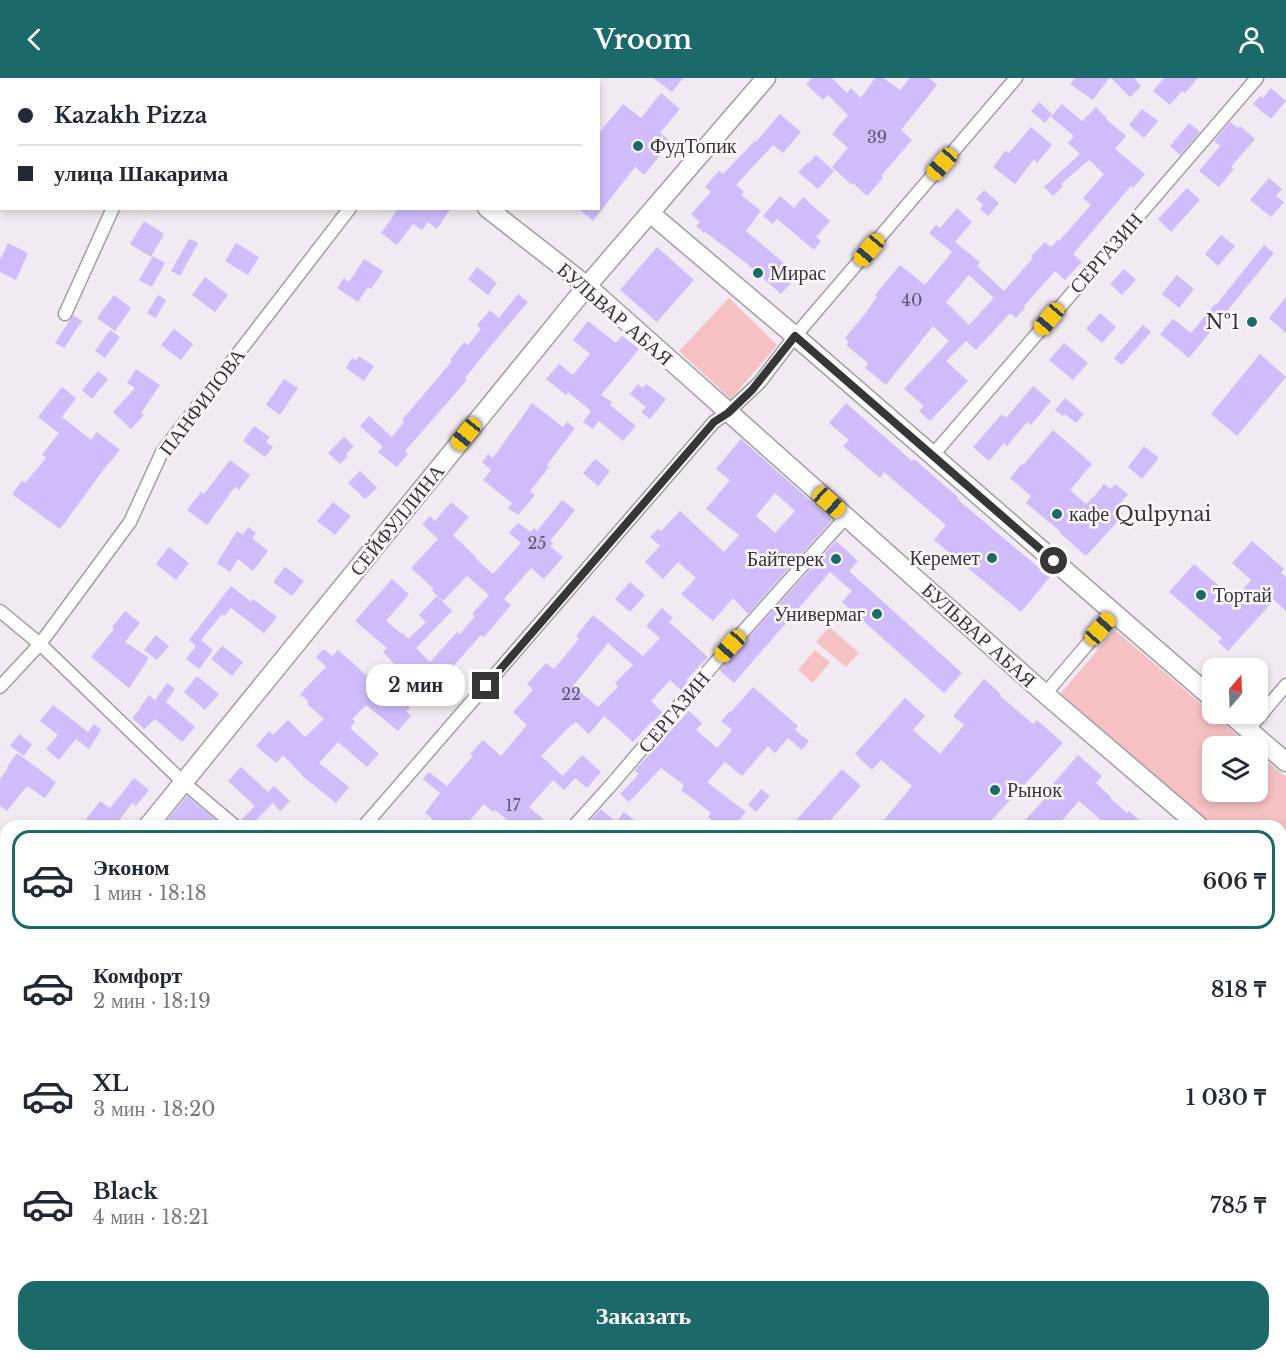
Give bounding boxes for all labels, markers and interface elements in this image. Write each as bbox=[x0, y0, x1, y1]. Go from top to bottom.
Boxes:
icon: back bbox=[18, 23, 51, 56]
text: Vroom bbox=[594, 23, 692, 56]
icon: person bbox=[1235, 23, 1268, 56]
text: Kazakh Pizza bbox=[54, 102, 207, 129]
house number: 39 bbox=[867, 127, 887, 147]
place label: ФудТопик bbox=[650, 134, 737, 158]
marker: ФудТопик bbox=[631, 139, 645, 153]
car bbox=[923, 145, 961, 183]
text: улица Шакарима bbox=[54, 160, 228, 187]
street label: СЕРГАЗИН bbox=[1064, 208, 1148, 298]
car bbox=[851, 230, 887, 270]
street label: БУЛЬВАР АБАЯ bbox=[553, 258, 677, 370]
place label: Мирас bbox=[770, 261, 826, 285]
marker: Мирас bbox=[751, 266, 765, 280]
house number: 40 bbox=[902, 290, 922, 310]
car bbox=[1031, 299, 1067, 339]
place label: №1 bbox=[1205, 310, 1240, 334]
marker: №1 bbox=[1245, 315, 1259, 329]
street label: ПАНФИЛОВА bbox=[154, 343, 250, 460]
car bbox=[448, 414, 484, 454]
street label: СЕЙФУЛЛИНА bbox=[345, 459, 450, 581]
car bbox=[810, 483, 848, 521]
place label: кафе Qulpynai bbox=[1069, 502, 1212, 526]
marker: кафе Qulpynai bbox=[1050, 507, 1064, 521]
house number: 25 bbox=[528, 533, 546, 553]
place label: Керемет bbox=[909, 546, 980, 570]
place label: Байтерек bbox=[747, 547, 824, 571]
route start bbox=[1040, 547, 1067, 574]
marker: Керемет bbox=[985, 551, 999, 565]
marker: Байтерек bbox=[829, 552, 843, 566]
street label: БУЛЬВАР АБАЯ bbox=[917, 578, 1041, 692]
place label: Тортай bbox=[1213, 583, 1272, 607]
marker: Тортай bbox=[1194, 588, 1208, 602]
place label: Универмаг bbox=[774, 602, 865, 626]
marker: Универмаг bbox=[870, 607, 884, 621]
car bbox=[1081, 610, 1119, 648]
car bbox=[711, 627, 749, 665]
north arrow bbox=[1202, 658, 1268, 724]
map controls bbox=[1202, 658, 1268, 802]
callout: 2 мин bbox=[366, 665, 465, 707]
street label: СЕРГАЗИН bbox=[633, 666, 715, 758]
route end bbox=[472, 672, 499, 699]
text: 2 мин bbox=[388, 673, 443, 697]
house number: 22 bbox=[561, 684, 581, 704]
button: layers bbox=[1202, 736, 1268, 802]
place label: Рынок bbox=[1007, 778, 1062, 802]
marker: Рынок bbox=[988, 783, 1002, 797]
house number: 17 bbox=[505, 795, 522, 815]
icon: car bbox=[21, 853, 75, 907]
text: Эконом bbox=[93, 854, 170, 881]
text: 606 ₸ bbox=[1202, 868, 1266, 895]
text: 1 мин · 18:18 bbox=[93, 881, 207, 905]
icon: car bbox=[21, 961, 75, 1015]
text: Комфорт bbox=[93, 962, 182, 989]
text: 818 ₸ bbox=[1211, 976, 1266, 1003]
text: 2 мин · 18:19 bbox=[93, 989, 211, 1013]
icon: car bbox=[21, 1069, 75, 1123]
text: XL bbox=[93, 1070, 128, 1097]
text: 1 030 ₸ bbox=[1186, 1084, 1266, 1111]
text: 3 мин · 18:20 bbox=[93, 1097, 216, 1121]
icon: car bbox=[21, 1177, 75, 1231]
text: Black bbox=[93, 1178, 158, 1205]
text: 785 ₸ bbox=[1210, 1192, 1266, 1219]
text: 4 мин · 18:21 bbox=[93, 1205, 210, 1229]
button: Заказать bbox=[18, 1281, 1269, 1350]

